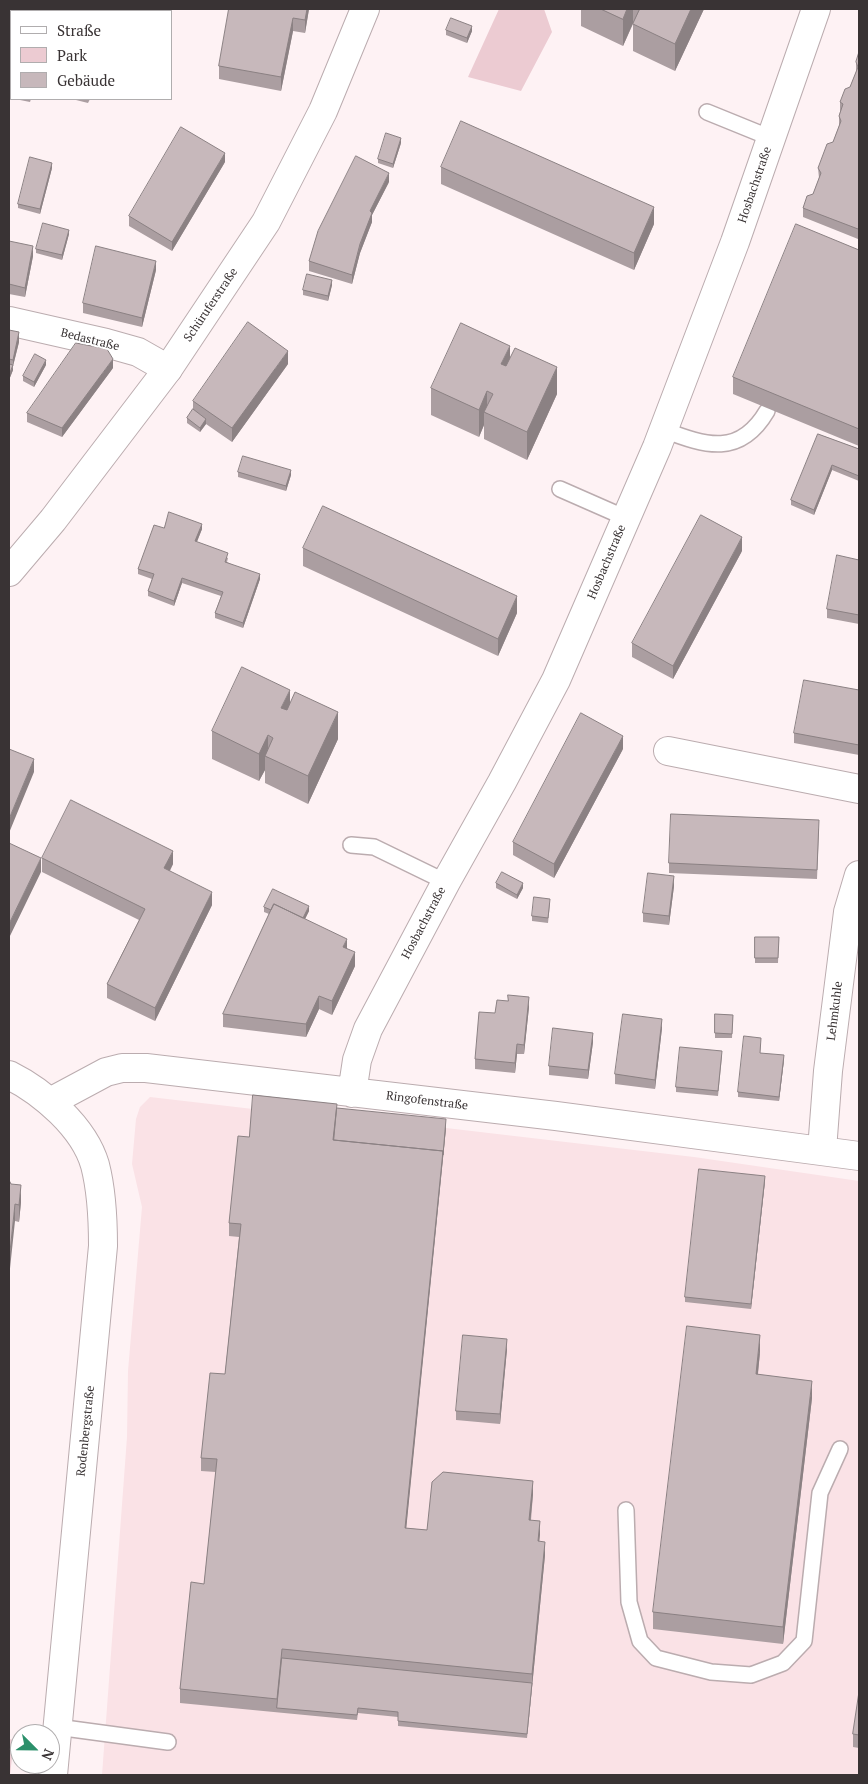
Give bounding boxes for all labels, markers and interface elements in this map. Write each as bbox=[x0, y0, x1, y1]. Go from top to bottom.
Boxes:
legend bbox=[10, 10, 172, 100]
text: Straße bbox=[57, 20, 101, 40]
text: Park bbox=[57, 45, 87, 65]
text: Gebäude bbox=[57, 70, 115, 90]
street label: Hosbachstraße bbox=[735, 145, 775, 225]
street label: Schüruferstraße bbox=[181, 265, 241, 345]
street label: Bedastraße bbox=[59, 326, 121, 354]
street label: Hosbachstraße bbox=[585, 522, 629, 602]
street label: Hosbachstraße bbox=[399, 884, 449, 962]
street label: Lehmkuhle bbox=[824, 980, 846, 1042]
street label: Ringofenstraße bbox=[385, 1089, 469, 1113]
street label: Rodenbergstraße bbox=[74, 1385, 98, 1477]
north arrow bbox=[10, 1724, 60, 1774]
text: N bbox=[38, 1746, 59, 1763]

